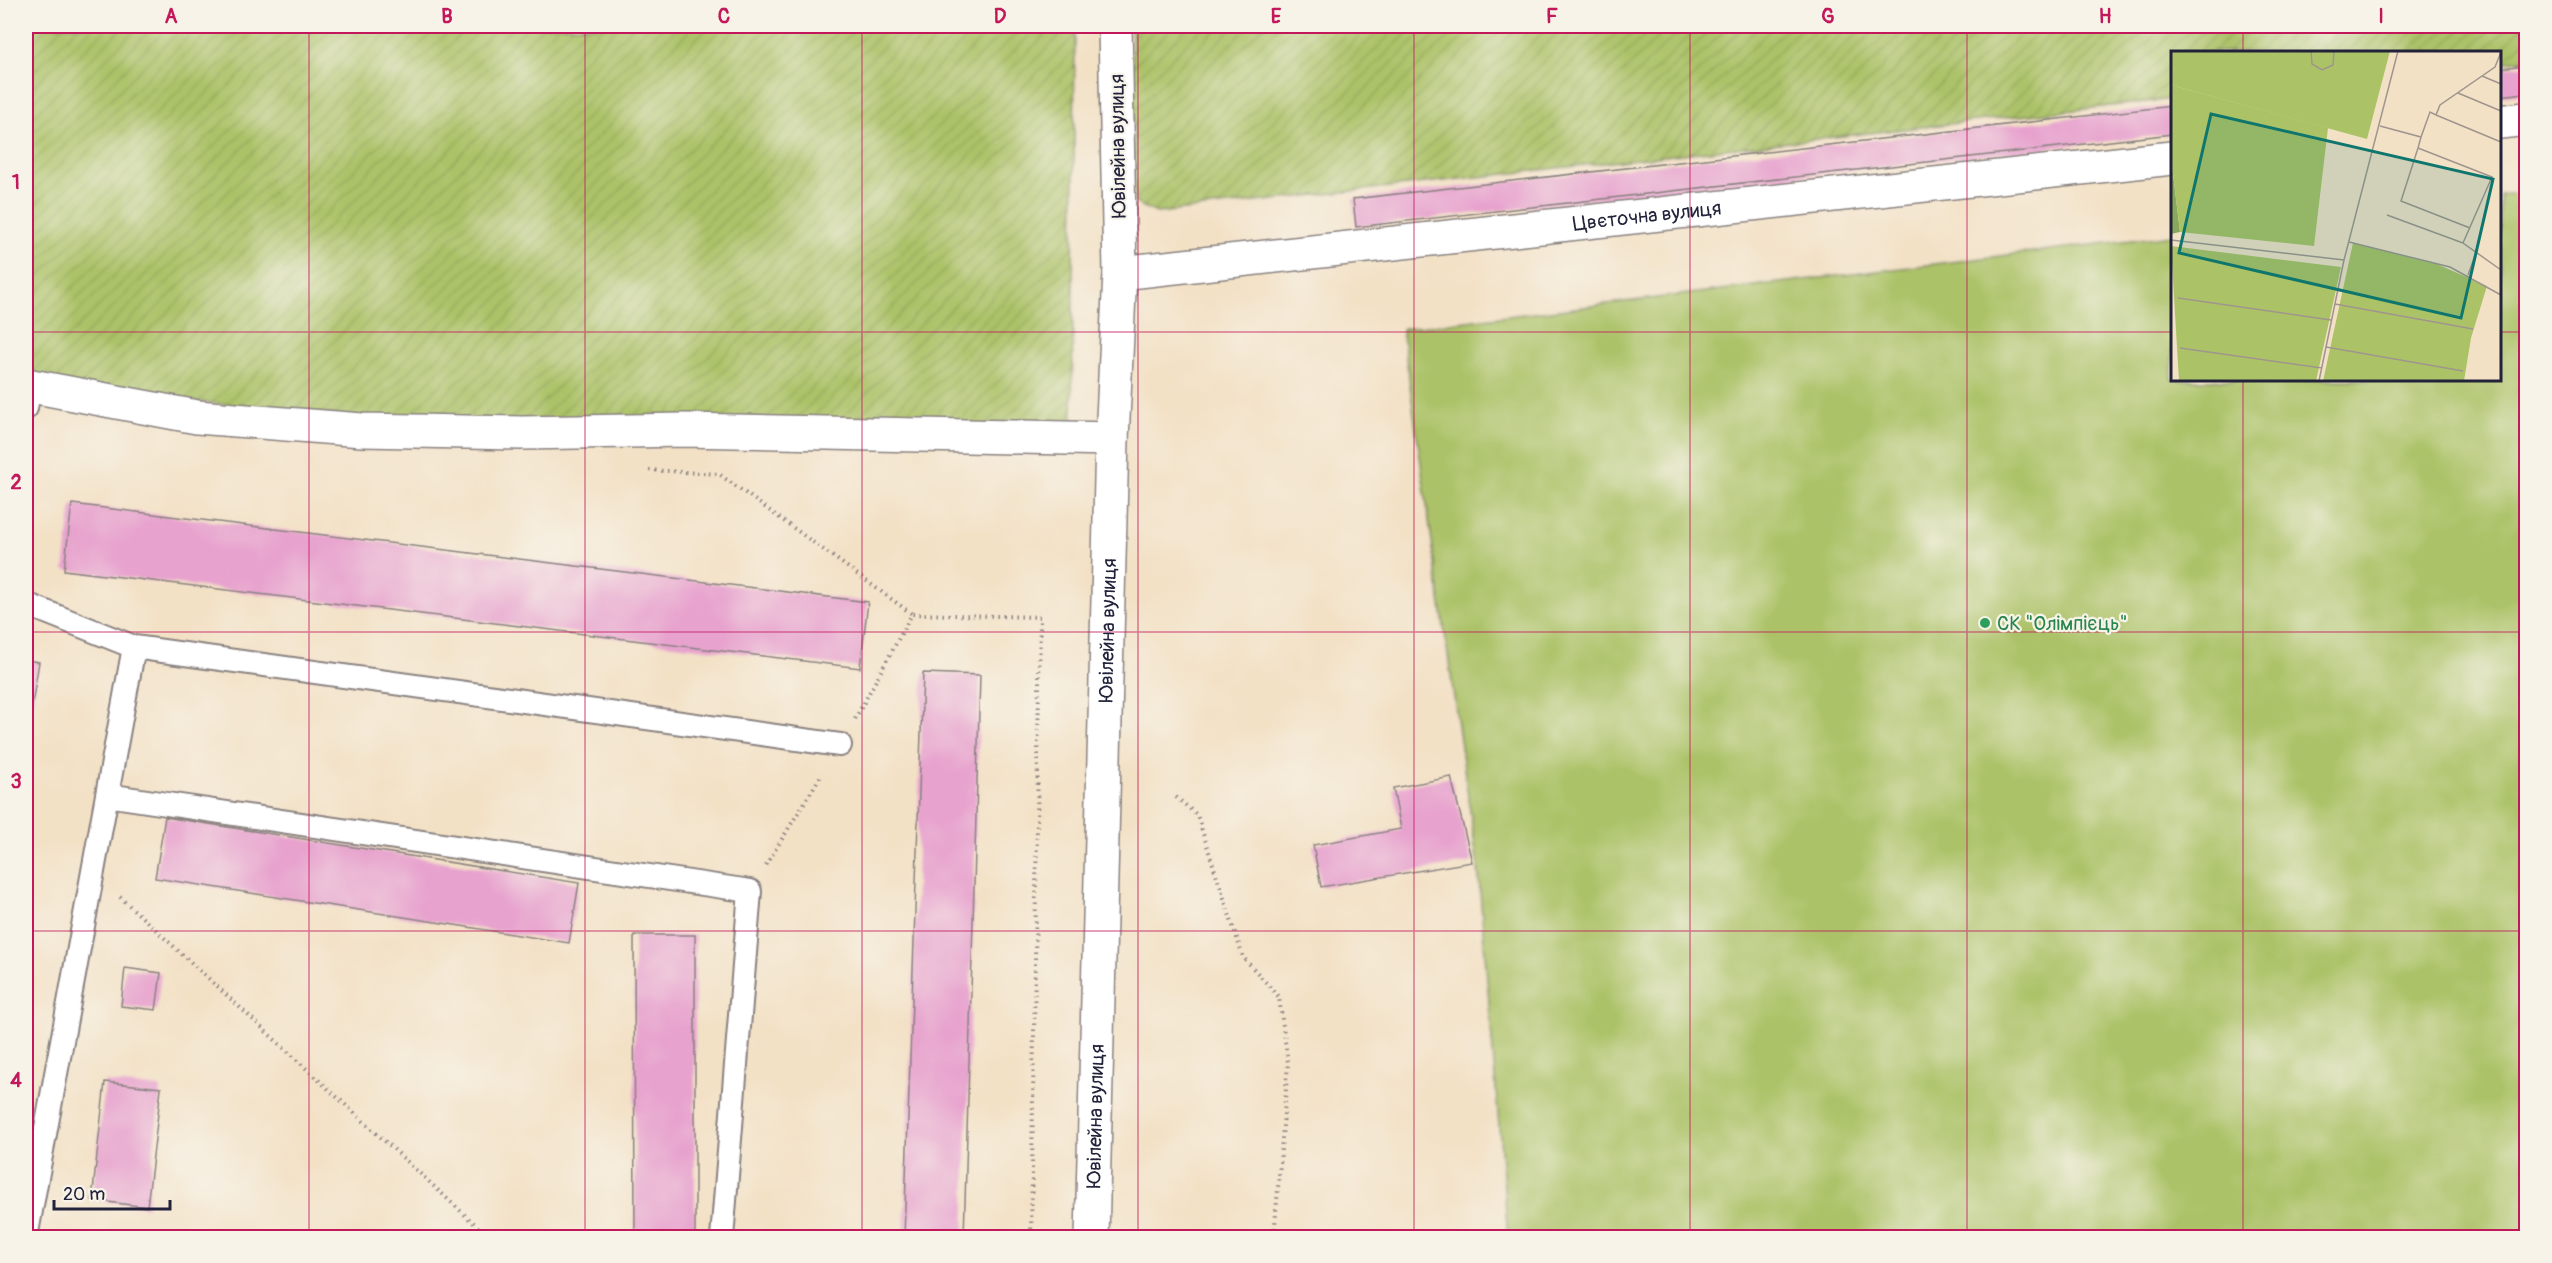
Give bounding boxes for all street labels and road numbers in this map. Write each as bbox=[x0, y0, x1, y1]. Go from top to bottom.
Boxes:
street label: Ювілейна вулиця bbox=[1104, 74, 1132, 218]
street label: Цвєточна вулиця bbox=[1571, 195, 1722, 236]
street label: Ювілейна вулиця bbox=[1093, 558, 1122, 703]
street label: Ювілейна вулиця bbox=[1081, 1044, 1109, 1188]

